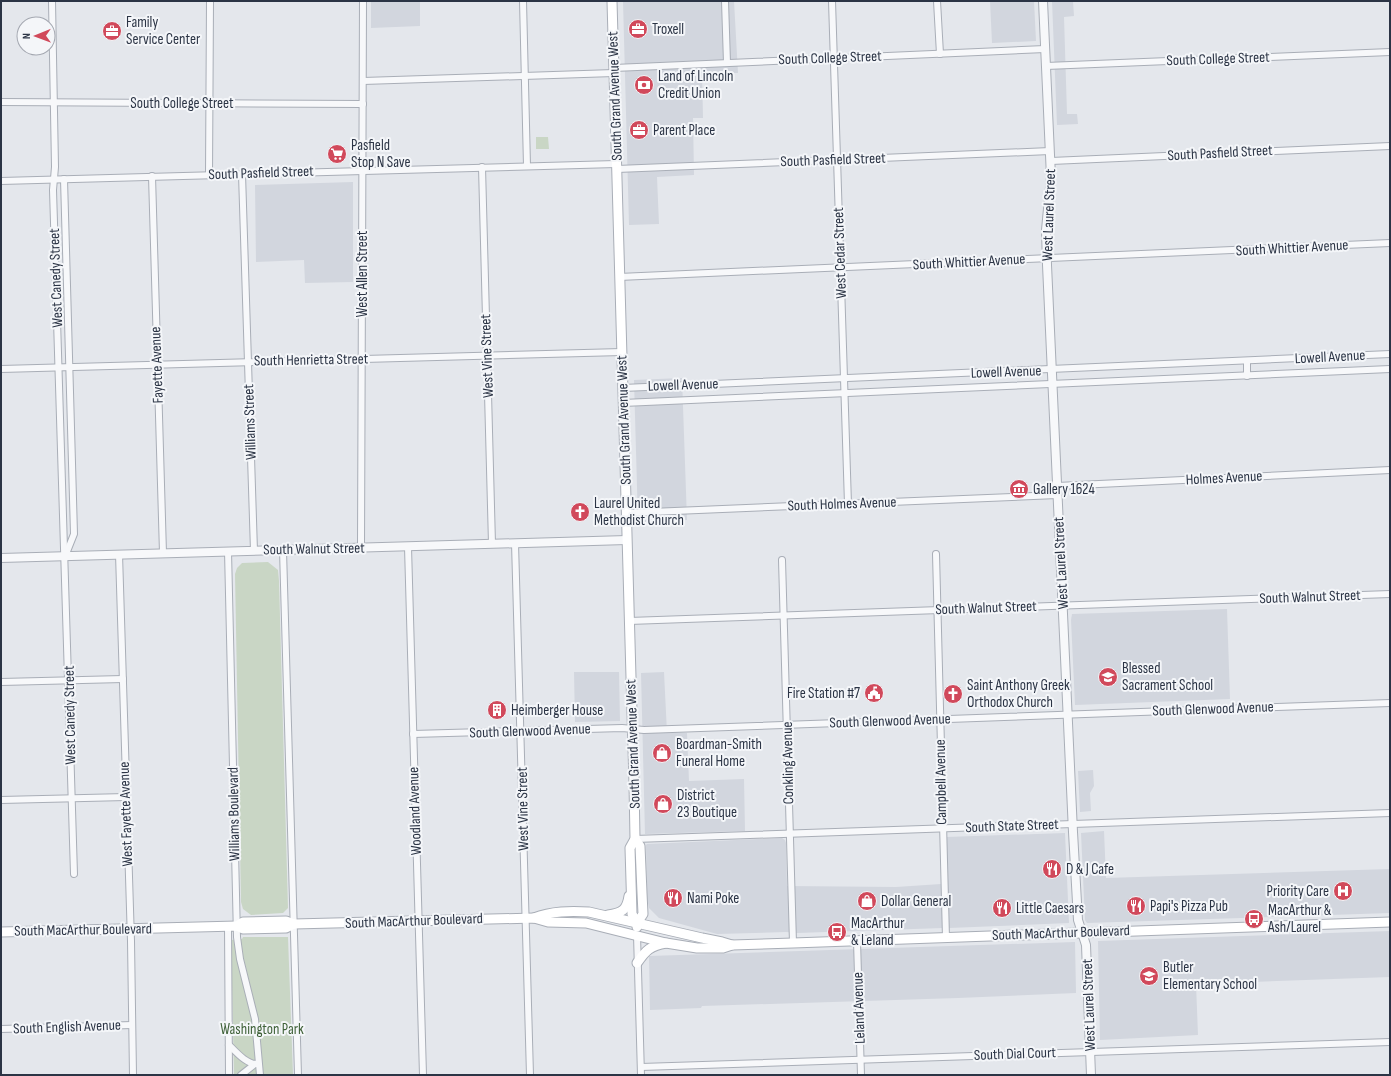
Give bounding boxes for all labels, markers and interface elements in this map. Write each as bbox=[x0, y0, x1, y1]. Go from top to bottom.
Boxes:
place label: Family Service Center bbox=[126, 13, 201, 49]
north arrow bbox=[16, 16, 56, 56]
office icon: Troxell bbox=[627, 18, 649, 40]
office icon: Family Service Center bbox=[101, 20, 123, 42]
place label: Troxell bbox=[652, 20, 684, 39]
street label: South Grand Avenue West bbox=[603, 31, 627, 161]
text: N bbox=[20, 33, 33, 39]
street label: South College Street bbox=[778, 47, 882, 69]
street label: South College Street bbox=[1166, 48, 1270, 70]
place label: Land of Lincoln Credit Union bbox=[658, 67, 733, 103]
bank icon: Land of Lincoln Credit Union bbox=[633, 74, 655, 96]
street label: South College Street bbox=[130, 94, 234, 113]
office icon: Parent Place bbox=[628, 119, 650, 141]
place label: Parent Place bbox=[653, 121, 715, 140]
place label: Pasfield Stop N Save bbox=[351, 136, 411, 172]
street label: South Pasfield Street bbox=[1167, 141, 1273, 165]
supermarket icon: Pasfield Stop N Save bbox=[326, 143, 348, 165]
street label: South Pasfield Street bbox=[780, 149, 886, 171]
street label: South Pasfield Street bbox=[208, 162, 314, 184]
street label: West Laurel Street bbox=[1038, 168, 1060, 262]
street label: West Cedar Street bbox=[829, 207, 851, 299]
street label: West Canedy Street bbox=[45, 228, 67, 328]
street label: West Allen Street bbox=[353, 230, 372, 317]
street label: South Whittier Avenue bbox=[1235, 236, 1349, 260]
street label: South Whittier Avenue bbox=[912, 250, 1026, 274]
street label: West Vine Street bbox=[476, 313, 498, 398]
street label: Fayette Avenue bbox=[146, 326, 168, 404]
street label: Lowell Avenue bbox=[1294, 346, 1366, 368]
street label: South Henrietta Street bbox=[254, 349, 369, 370]
street label: South Grand Avenue West bbox=[612, 355, 636, 485]
street label: Lowell Avenue bbox=[970, 361, 1042, 383]
street label: Lowell Avenue bbox=[647, 374, 719, 396]
street label: Williams Street bbox=[239, 383, 261, 460]
street label: Holmes Avenue bbox=[1185, 467, 1263, 489]
museum icon: Gallery 1624 bbox=[1008, 478, 1030, 500]
place label: Gallery 1624 bbox=[1033, 480, 1095, 499]
street label: South Holmes Avenue bbox=[787, 493, 897, 515]
place label: Laurel United Methodist Church bbox=[594, 494, 684, 530]
church icon: Laurel United Methodist Church bbox=[569, 501, 591, 523]
street label: West Laurel Street bbox=[1049, 516, 1073, 610]
street label: South Walnut Street bbox=[263, 539, 365, 559]
street label: South Walnut Street bbox=[1259, 586, 1361, 608]
street label: South Walnut Street bbox=[935, 597, 1037, 619]
place label: Blessed Sacrament School bbox=[1122, 659, 1213, 695]
street label: West Canedy Street bbox=[60, 665, 80, 765]
school or university icon: Blessed Sacrament School bbox=[1097, 666, 1119, 688]
place label: Saint Anthony Greek Orthodox Church bbox=[967, 676, 1070, 712]
street label: South Grand Avenue West bbox=[621, 679, 645, 809]
public building icon: Fire Station #7 bbox=[863, 682, 885, 704]
church icon: Saint Anthony Greek Orthodox Church bbox=[942, 683, 964, 705]
place label: Fire Station #7 bbox=[787, 684, 860, 703]
street label: South Glenwood Avenue bbox=[1152, 697, 1274, 721]
building icon: Heimberger House bbox=[486, 699, 508, 721]
place label: Heimberger House bbox=[511, 701, 603, 720]
street label: South Glenwood Avenue bbox=[829, 709, 951, 733]
street label: South Glenwood Avenue bbox=[469, 719, 591, 743]
street label: Conkling Avenue bbox=[778, 721, 798, 805]
place label: Boardman-Smith Funeral Home bbox=[676, 735, 762, 771]
street label: Campbell Avenue bbox=[931, 739, 951, 825]
shop icon: Boardman-Smith Funeral Home bbox=[651, 742, 673, 764]
street label: West Fayette Avenue bbox=[115, 761, 137, 867]
street label: Woodland Avenue bbox=[404, 766, 426, 856]
street label: West Vine Street bbox=[513, 766, 533, 851]
street label: Williams Boulevard bbox=[224, 767, 244, 861]
place label: District 23 Boutique bbox=[677, 786, 737, 822]
shop icon: District 23 Boutique bbox=[652, 793, 674, 815]
street label: South State Street bbox=[965, 815, 1059, 837]
restaurant icon: D & J Cafe bbox=[1041, 858, 1063, 880]
place label: D & J Cafe bbox=[1066, 860, 1114, 879]
hospital icon: Priority Care bbox=[1332, 880, 1354, 902]
place label: Priority Care bbox=[1267, 882, 1329, 901]
restaurant icon: Nami Poke bbox=[662, 887, 684, 909]
place label: Nami Poke bbox=[687, 889, 739, 908]
shop icon: Dollar General bbox=[856, 890, 878, 912]
place label: Dollar General bbox=[881, 892, 951, 911]
restaurant icon: Papi's Pizza Pub bbox=[1125, 895, 1147, 917]
restaurant icon: Little Caesars bbox=[991, 897, 1013, 919]
place label: Papi's Pizza Pub bbox=[1150, 897, 1228, 916]
place label: Little Caesars bbox=[1016, 899, 1084, 918]
place label: MacArthur & Ash/Laurel bbox=[1267, 901, 1332, 937]
bus stop icon: MacArthur & Ash/Laurel bbox=[1243, 908, 1265, 930]
street label: South MacArthur Boulevard bbox=[345, 909, 483, 933]
place label: MacArthur & Leland bbox=[851, 914, 905, 950]
street label: South MacArthur Boulevard bbox=[14, 919, 152, 941]
bus stop icon: MacArthur & Leland bbox=[826, 921, 848, 943]
street label: South MacArthur Boulevard bbox=[992, 921, 1130, 945]
street label: West Laurel Street bbox=[1078, 958, 1100, 1052]
place label: Butler Elementary School bbox=[1163, 958, 1257, 994]
school or university icon: Butler Elementary School bbox=[1138, 965, 1160, 987]
street label: Leland Avenue bbox=[848, 972, 870, 1044]
street label: South English Avenue bbox=[13, 1016, 121, 1038]
park label: Washington Park bbox=[220, 1020, 304, 1039]
street label: South Dial Court bbox=[974, 1043, 1057, 1065]

